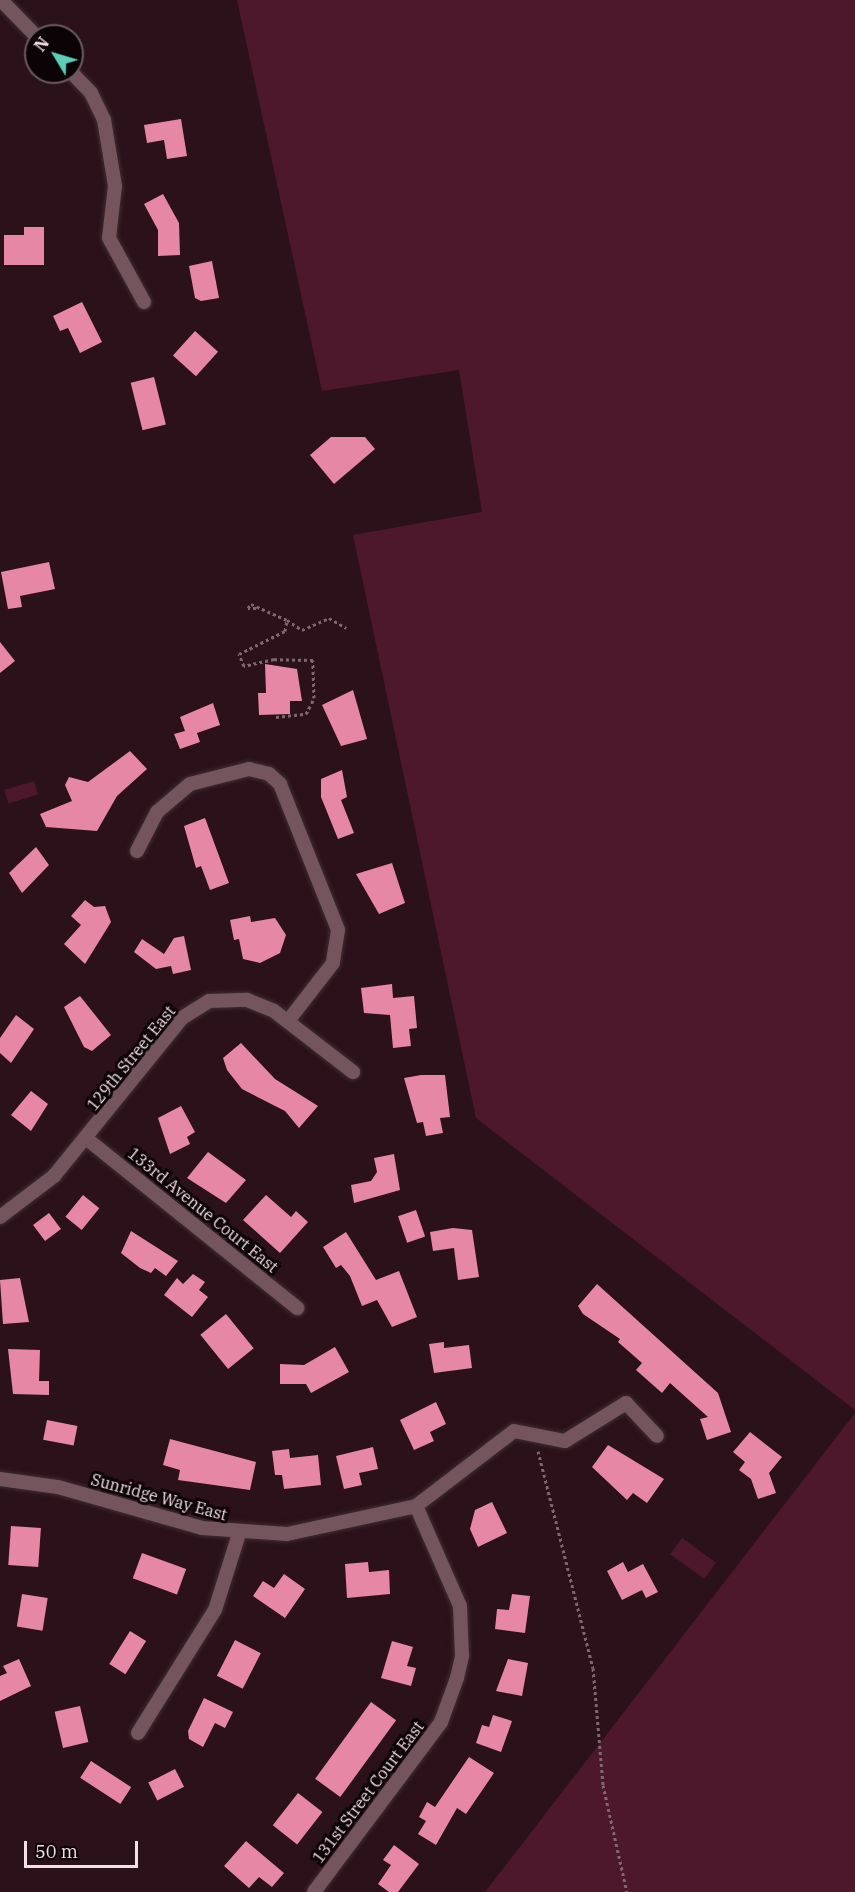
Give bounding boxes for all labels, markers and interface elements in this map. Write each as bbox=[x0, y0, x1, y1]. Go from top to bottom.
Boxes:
north arrow bbox=[24, 24, 84, 84]
text: N bbox=[30, 33, 53, 55]
street label: 129th Street East bbox=[83, 1002, 179, 1114]
street label: 133rd Avenue Court East bbox=[124, 1144, 282, 1276]
street label: Sunridge Way East bbox=[89, 1470, 229, 1524]
street label: 131st Street Court East bbox=[308, 1717, 428, 1867]
scale bar bbox=[27, 1829, 141, 1867]
text: 50 m bbox=[35, 1840, 78, 1863]

